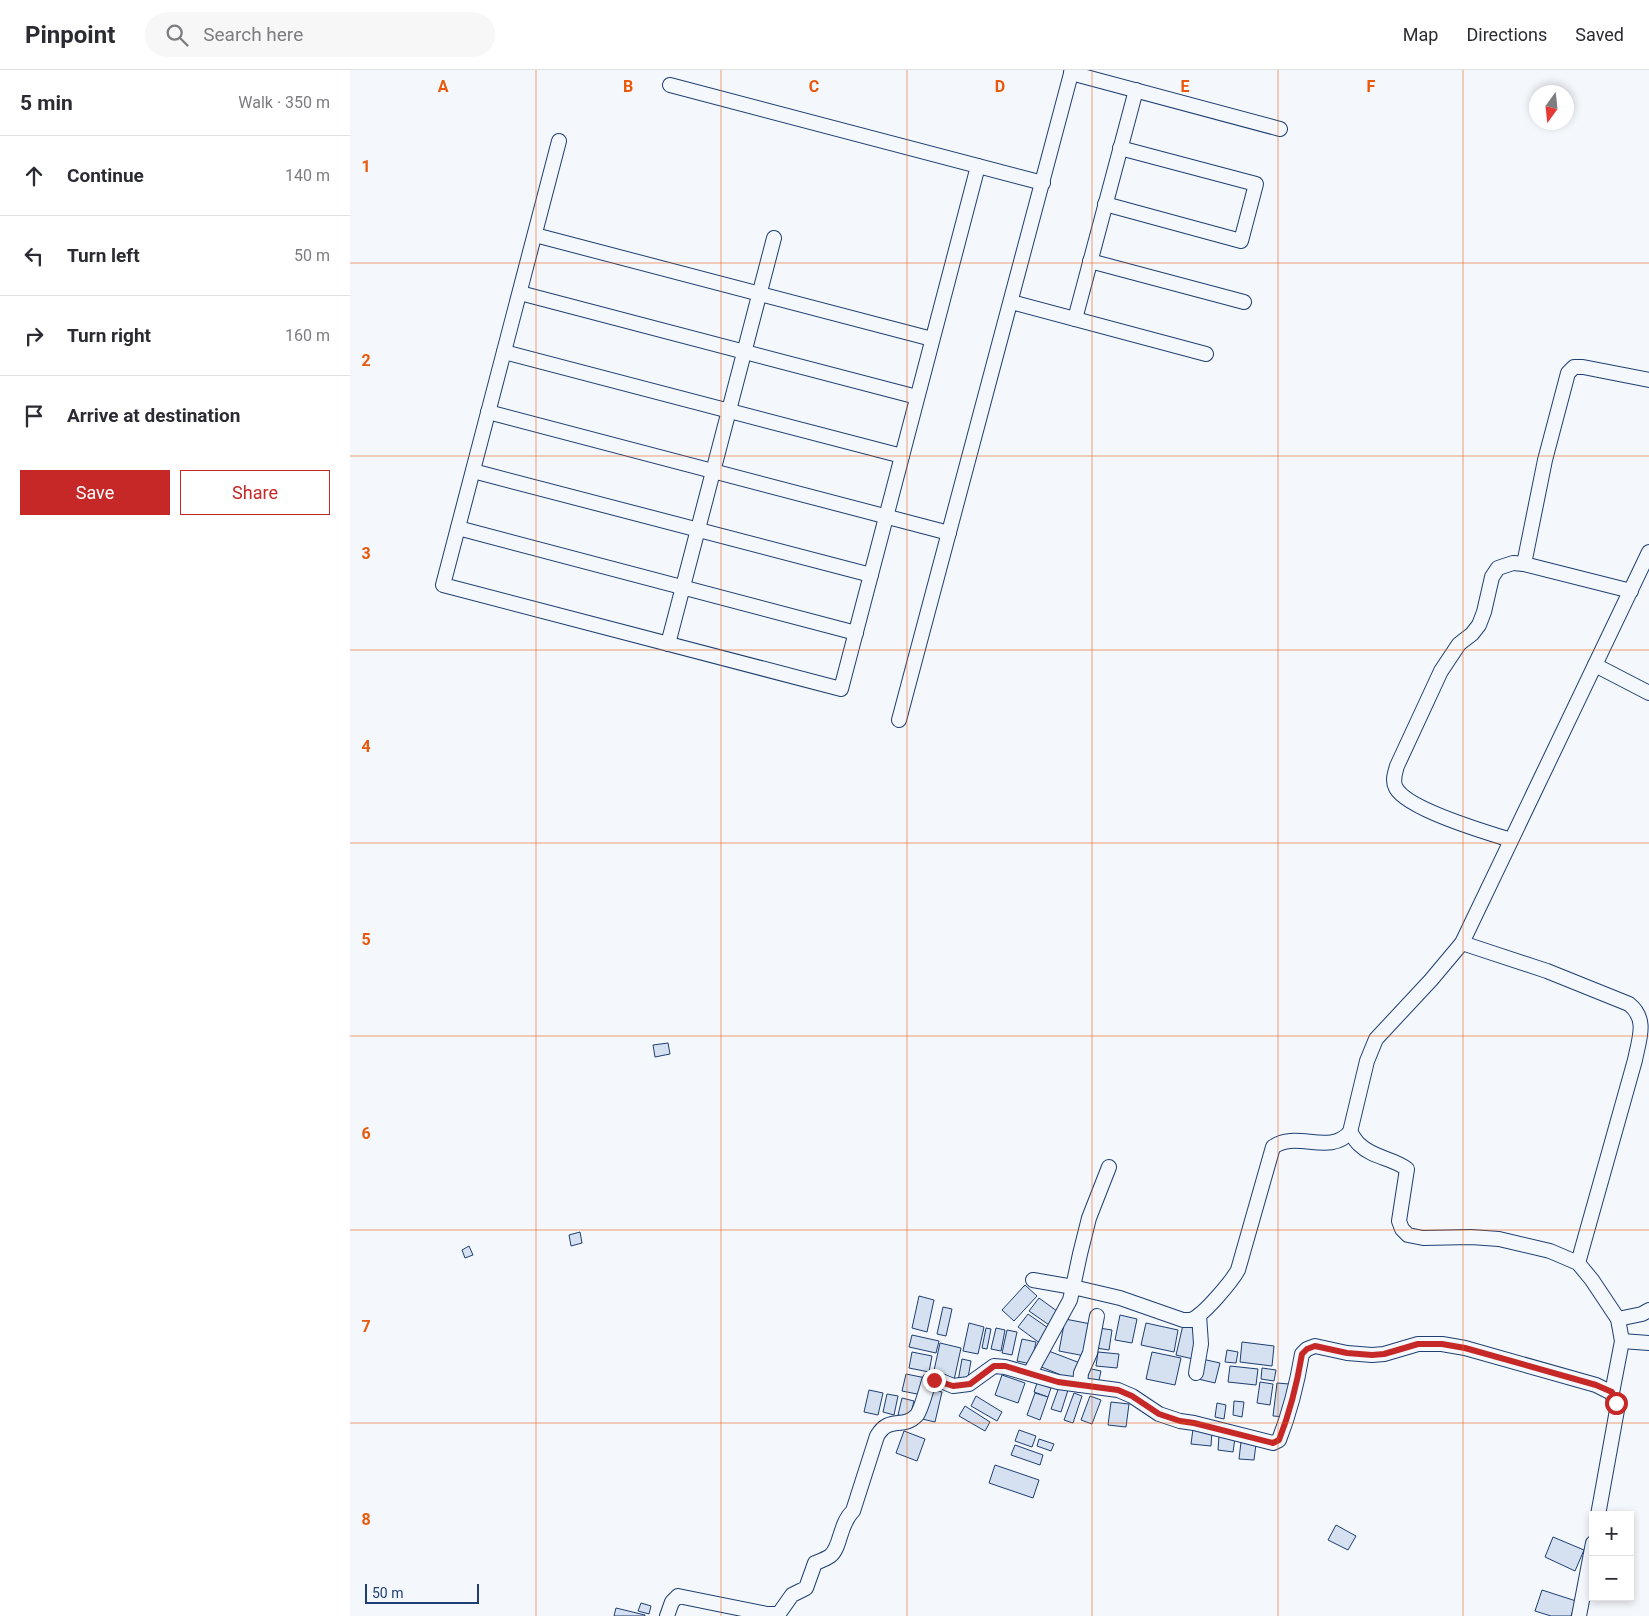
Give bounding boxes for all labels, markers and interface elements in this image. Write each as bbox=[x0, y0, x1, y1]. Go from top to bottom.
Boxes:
search box bbox=[145, 12, 495, 57]
text: Pinpoint bbox=[25, 21, 115, 49]
icon: search bbox=[163, 21, 191, 49]
text: Search here bbox=[203, 23, 303, 46]
text: Map bbox=[1403, 24, 1438, 45]
text: Directions bbox=[1466, 24, 1547, 45]
text: Saved bbox=[1575, 24, 1624, 45]
text: A bbox=[438, 77, 449, 96]
text: B bbox=[623, 77, 633, 96]
text: C bbox=[809, 77, 819, 96]
text: D bbox=[995, 77, 1005, 96]
text: E bbox=[1181, 77, 1190, 96]
text: F bbox=[1367, 77, 1376, 96]
north arrow bbox=[1529, 85, 1574, 130]
text: 5 min bbox=[20, 91, 73, 115]
text: Walk · 350 m bbox=[238, 93, 330, 112]
text: 1 bbox=[361, 157, 371, 176]
icon: ahead bbox=[20, 162, 48, 190]
text: Continue bbox=[67, 164, 144, 187]
text: 140 m bbox=[285, 166, 330, 185]
icon: left bbox=[20, 242, 48, 270]
text: Turn left bbox=[67, 244, 140, 267]
text: 50 m bbox=[294, 246, 330, 265]
icon: right bbox=[20, 322, 48, 350]
text: Turn right bbox=[67, 324, 151, 347]
text: 160 m bbox=[285, 326, 330, 345]
text: 2 bbox=[361, 351, 371, 370]
icon: arrive bbox=[20, 402, 48, 430]
text: Arrive at destination bbox=[67, 404, 240, 427]
button: Save bbox=[20, 470, 170, 515]
button: Share bbox=[180, 470, 330, 515]
text: 3 bbox=[361, 544, 371, 563]
text: 4 bbox=[361, 737, 371, 756]
text: 5 bbox=[361, 930, 371, 949]
text: 6 bbox=[361, 1124, 371, 1143]
text: 7 bbox=[361, 1317, 371, 1336]
route end bbox=[923, 1369, 946, 1392]
route start bbox=[1605, 1392, 1628, 1415]
text: 8 bbox=[361, 1510, 371, 1529]
map controls bbox=[1589, 1511, 1634, 1601]
button: + bbox=[1589, 1511, 1634, 1556]
button: − bbox=[1589, 1556, 1634, 1601]
scale bar bbox=[365, 1581, 479, 1604]
text: 50 m bbox=[372, 1585, 404, 1601]

